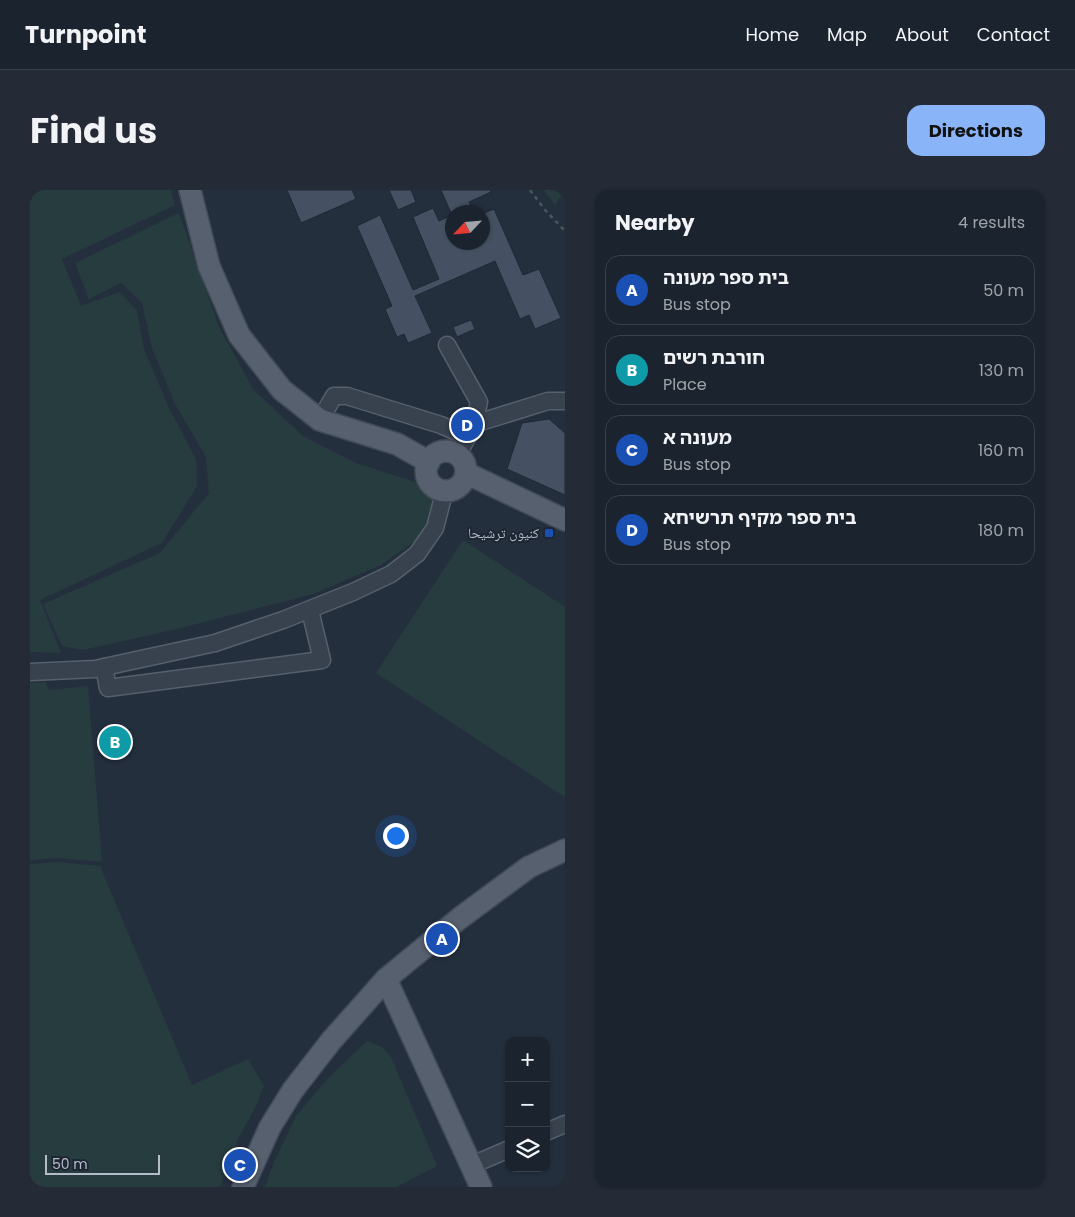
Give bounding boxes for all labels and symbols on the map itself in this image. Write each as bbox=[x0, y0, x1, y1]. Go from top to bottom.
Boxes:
north arrow bbox=[445, 205, 490, 250]
pin: D bbox=[451, 406, 483, 444]
place label: كنيون ترشيحا bbox=[468, 523, 539, 543]
marker: كنيون ترشيحا bbox=[543, 527, 555, 539]
pin: B bbox=[99, 723, 131, 761]
your location bbox=[383, 823, 409, 849]
pin: A bbox=[426, 920, 458, 958]
pin: C bbox=[224, 1146, 256, 1184]
scale bar bbox=[45, 1152, 160, 1175]

